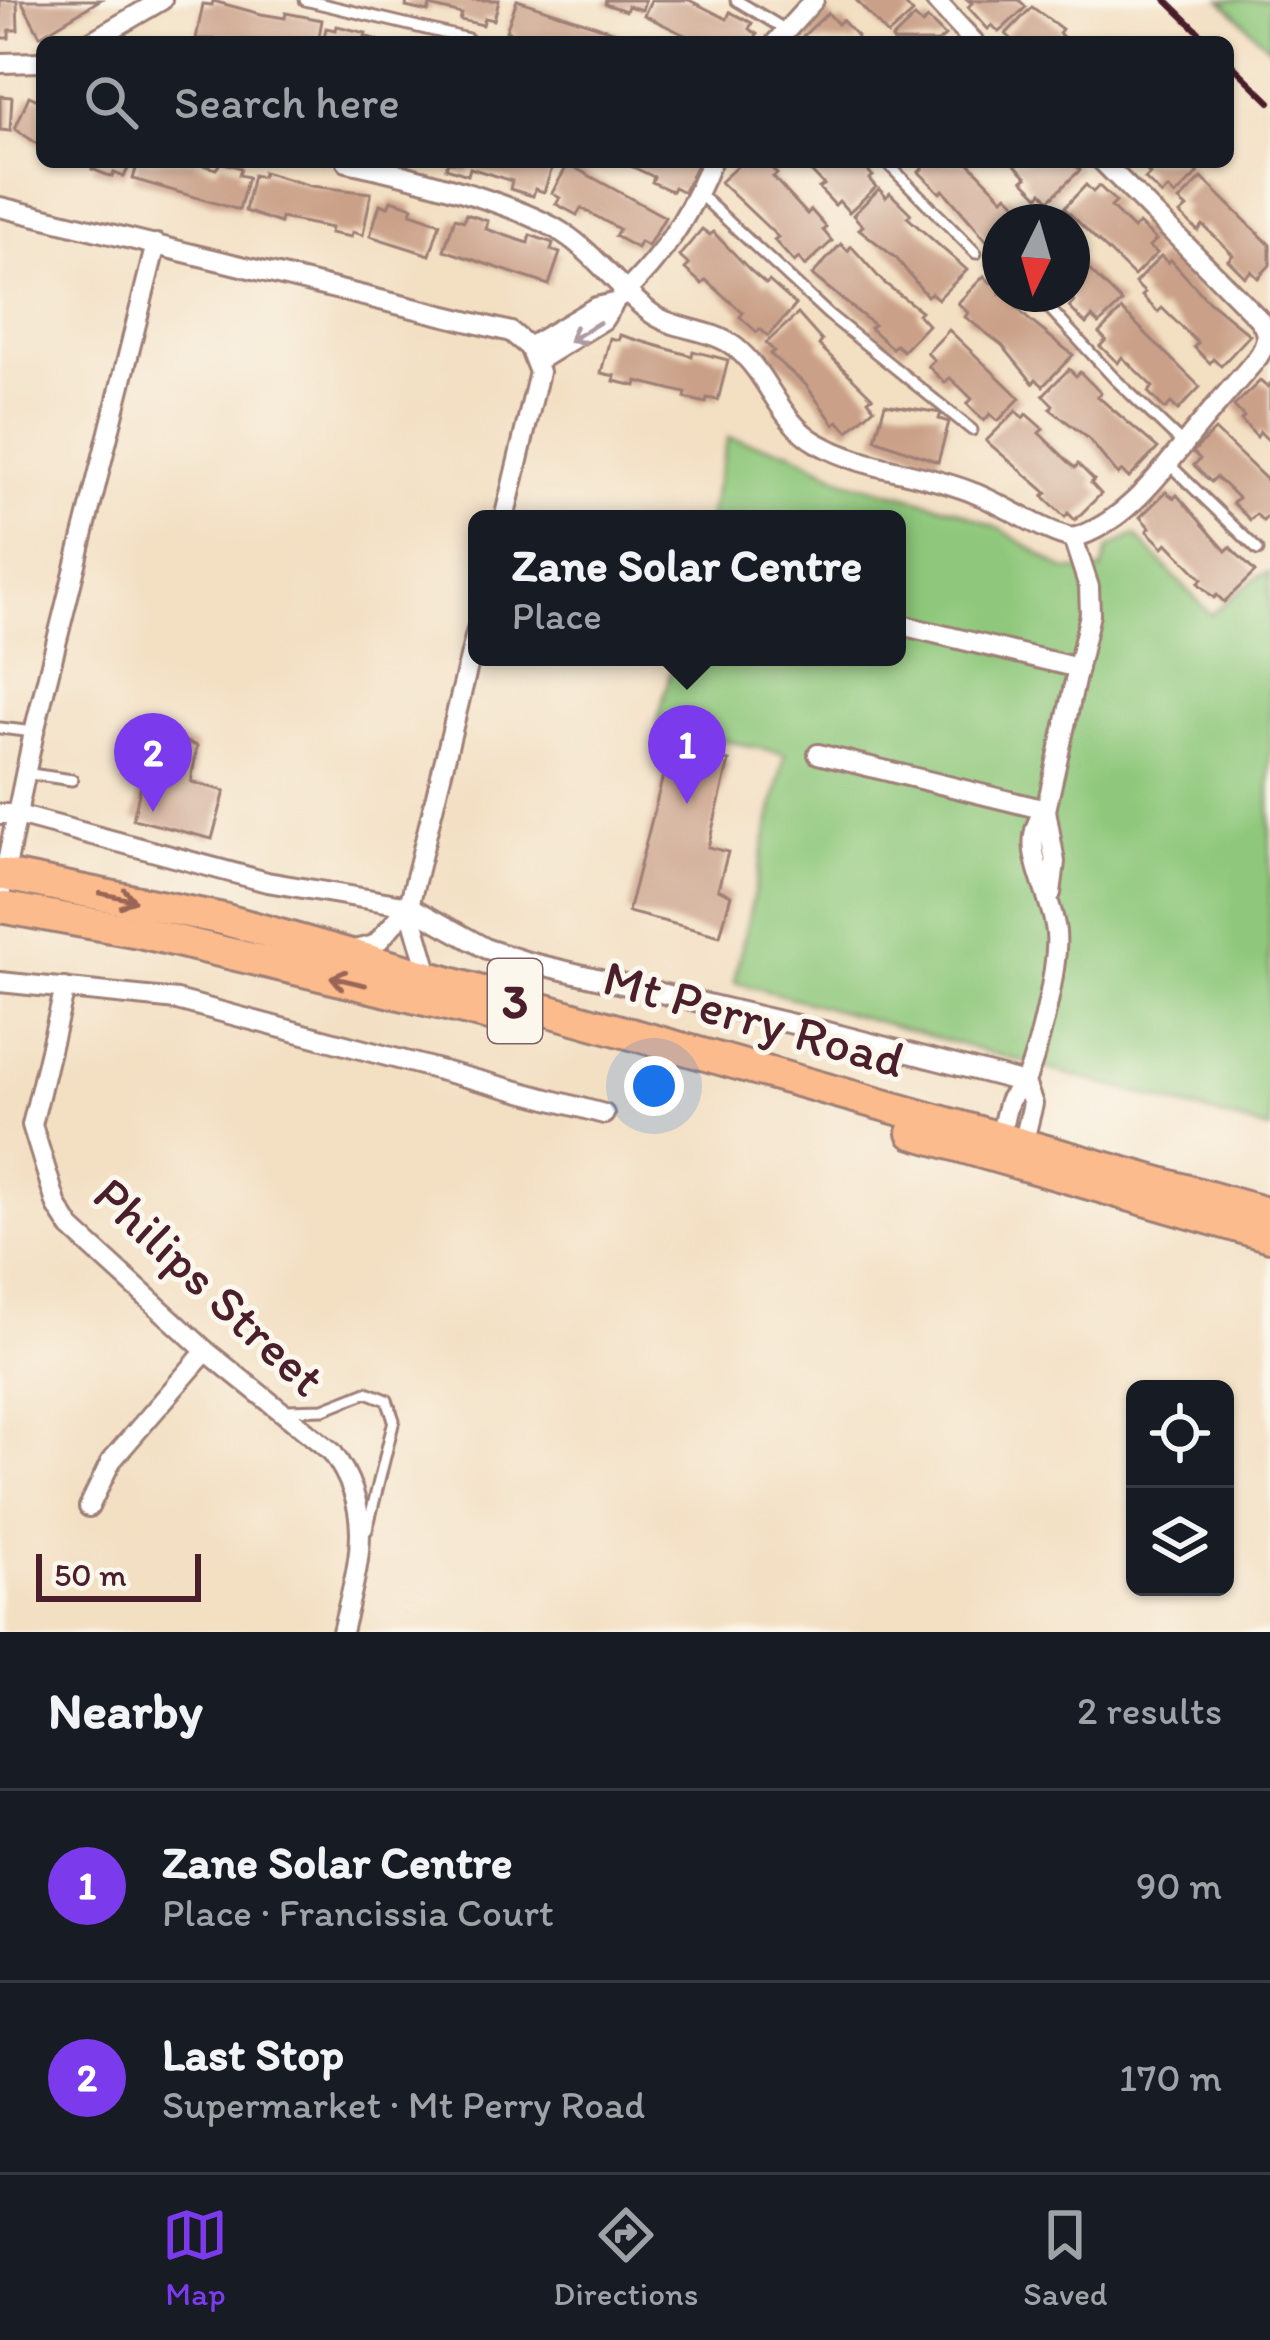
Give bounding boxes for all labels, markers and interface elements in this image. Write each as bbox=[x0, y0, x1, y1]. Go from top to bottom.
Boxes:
search box bbox=[36, 36, 1234, 168]
icon: search bbox=[78, 69, 144, 135]
text: Search here bbox=[174, 75, 400, 129]
north arrow bbox=[982, 204, 1090, 312]
one-way arrow bbox=[568, 320, 602, 344]
popup bbox=[468, 510, 906, 666]
text: Zane Solar Centre bbox=[512, 538, 862, 592]
text: Place bbox=[512, 592, 602, 639]
pin: 1 bbox=[648, 705, 726, 804]
pin: 2 bbox=[114, 713, 192, 812]
one-way arrow bbox=[98, 887, 137, 909]
street label: Mt Perry Road bbox=[596, 946, 911, 1091]
road number: 3 bbox=[488, 959, 542, 1043]
one-way arrow bbox=[330, 968, 368, 991]
your location bbox=[624, 1056, 684, 1116]
street label: Philips Street bbox=[81, 1164, 338, 1409]
map controls bbox=[1126, 1380, 1234, 1596]
button: locate bbox=[1126, 1380, 1234, 1488]
button: layers bbox=[1126, 1488, 1234, 1596]
scale bar bbox=[36, 1548, 201, 1601]
text: 50 m bbox=[54, 1555, 127, 1594]
text: Nearby bbox=[48, 1680, 203, 1741]
text: 2 results bbox=[1077, 1687, 1222, 1734]
text: Zane Solar Centre bbox=[162, 1835, 512, 1889]
text: 1 bbox=[78, 1862, 96, 1909]
text: 90 m bbox=[1136, 1862, 1222, 1909]
text: Place · Francissia Court bbox=[162, 1889, 554, 1936]
text: Last Stop bbox=[162, 2027, 344, 2081]
text: 2 bbox=[77, 2054, 97, 2101]
text: 170 m bbox=[1119, 2054, 1222, 2101]
text: Supermarket · Mt Perry Road bbox=[162, 2081, 645, 2128]
tab: Map bbox=[162, 2202, 228, 2313]
tab: Directions bbox=[553, 2202, 698, 2313]
tab: Saved bbox=[1023, 2202, 1108, 2313]

